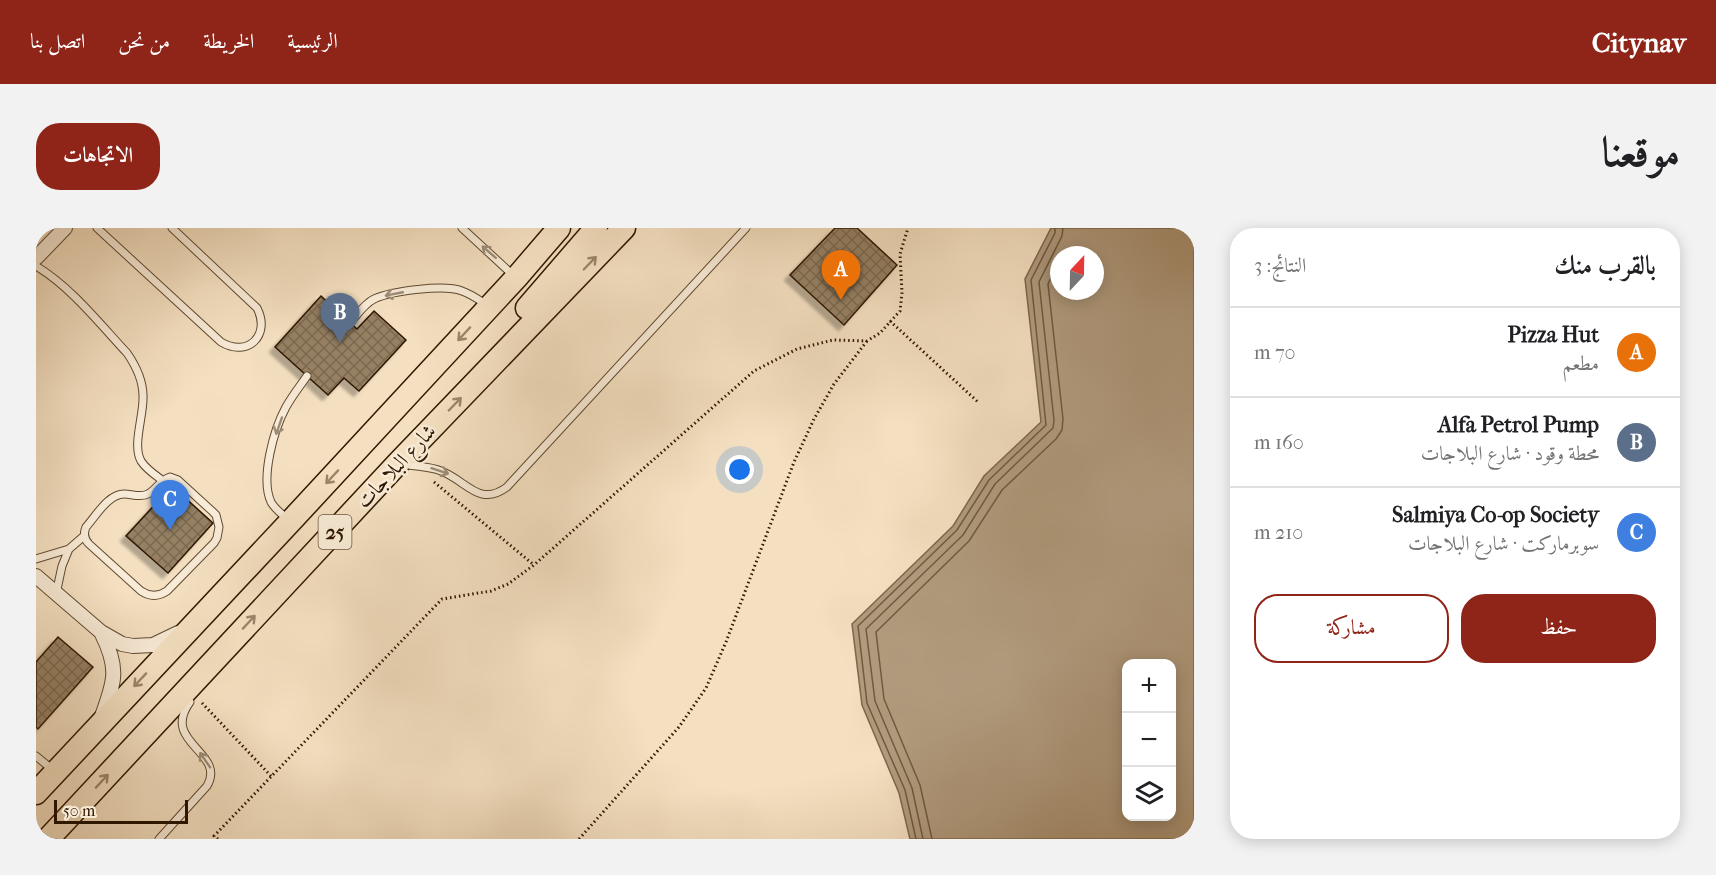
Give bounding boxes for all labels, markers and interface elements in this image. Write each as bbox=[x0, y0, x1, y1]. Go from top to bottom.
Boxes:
text: Citynav bbox=[1592, 26, 1686, 59]
text: اتصل بنا bbox=[30, 29, 85, 53]
text: من نحن bbox=[118, 29, 170, 53]
text: الخريطة bbox=[203, 29, 254, 53]
text: الرئيسية bbox=[287, 29, 338, 53]
button: الاتجاهات bbox=[36, 123, 160, 190]
text: موقعنا bbox=[1602, 128, 1680, 177]
one-way arrow bbox=[482, 245, 497, 259]
north arrow bbox=[1050, 246, 1104, 300]
pin: A bbox=[822, 250, 860, 300]
text: بالقرب منك bbox=[1554, 250, 1656, 281]
text: النتائج: 3 bbox=[1254, 254, 1306, 277]
one-way arrow bbox=[583, 256, 597, 271]
one-way arrow bbox=[384, 289, 404, 300]
pin: B bbox=[320, 294, 360, 343]
text: Pizza Hut bbox=[1507, 322, 1599, 348]
one-way arrow bbox=[457, 326, 471, 341]
text: 70 m bbox=[1254, 341, 1296, 364]
text: A bbox=[1630, 341, 1643, 364]
text: مطعم bbox=[1562, 352, 1599, 375]
one-way arrow bbox=[447, 396, 462, 411]
text: Alfa Petrol Pump bbox=[1438, 412, 1599, 438]
one-way arrow bbox=[272, 417, 283, 435]
street label: شارع البلاجات bbox=[351, 419, 445, 517]
text: 160 m bbox=[1254, 431, 1304, 454]
text: B bbox=[1630, 431, 1643, 454]
text: محطة وقود · شارع البلاجات bbox=[1421, 442, 1599, 465]
your location bbox=[725, 455, 754, 484]
one-way arrow bbox=[430, 467, 449, 478]
one-way arrow bbox=[325, 469, 339, 484]
pin: C bbox=[150, 480, 190, 530]
text: Salmiya Co-op Society bbox=[1392, 502, 1599, 528]
road number: 25 bbox=[318, 515, 352, 549]
text: 210 m bbox=[1254, 521, 1303, 544]
text: C bbox=[1630, 521, 1643, 544]
text: سوبرماركت · شارع البلاجات bbox=[1408, 532, 1599, 555]
button: مشاركة bbox=[1254, 594, 1449, 663]
button: حفظ bbox=[1461, 594, 1656, 663]
one-way arrow bbox=[242, 615, 257, 630]
map controls bbox=[1122, 659, 1176, 821]
button: + bbox=[1122, 659, 1176, 713]
one-way arrow bbox=[133, 673, 148, 688]
button: − bbox=[1122, 713, 1176, 767]
one-way arrow bbox=[199, 752, 212, 768]
button: layers bbox=[1122, 767, 1176, 821]
one-way arrow bbox=[95, 773, 110, 788]
scale bar bbox=[54, 797, 188, 824]
text: 50 m bbox=[63, 801, 95, 820]

